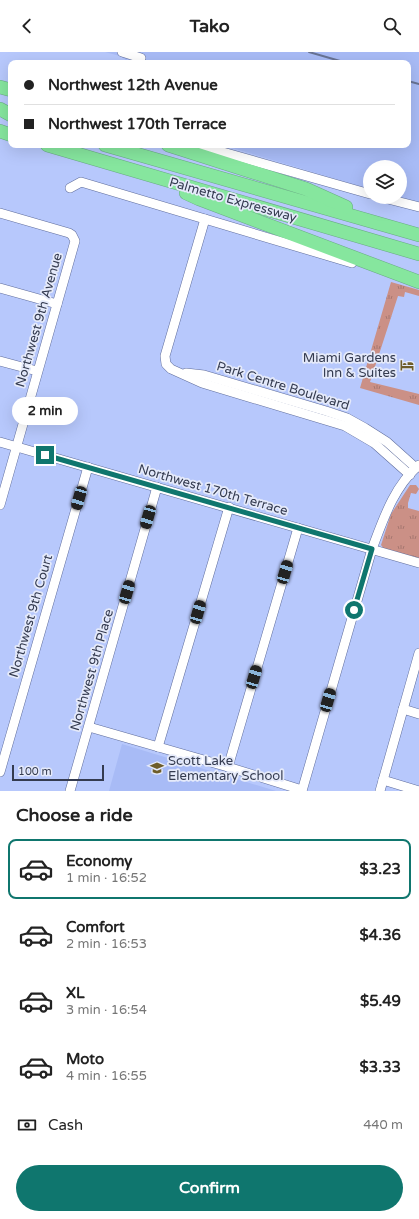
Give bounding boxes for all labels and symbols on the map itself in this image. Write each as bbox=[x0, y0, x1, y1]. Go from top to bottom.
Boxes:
street label: Palmetto Expressway bbox=[167, 174, 299, 226]
street label: Northwest 9th Avenue bbox=[12, 251, 66, 389]
place label: Miami Gardens Inn & Suites bbox=[303, 350, 396, 381]
hotel icon: Miami Gardens Inn & Suites bbox=[399, 357, 415, 373]
street label: Park Centre Boulevard bbox=[215, 358, 351, 414]
callout: 2 min bbox=[12, 397, 78, 425]
route end bbox=[36, 446, 54, 464]
street label: Northwest 170th Terrace bbox=[136, 461, 290, 519]
car bbox=[70, 485, 88, 511]
car bbox=[139, 504, 157, 530]
street label: Northwest 9th Court bbox=[6, 553, 56, 679]
car bbox=[276, 559, 294, 585]
car bbox=[118, 579, 136, 605]
car bbox=[189, 599, 207, 625]
route start bbox=[345, 601, 363, 619]
street label: Northwest 9th Place bbox=[67, 607, 117, 733]
car bbox=[245, 664, 263, 690]
car bbox=[319, 687, 337, 713]
place label: Scott Lake Elementary School bbox=[168, 753, 283, 784]
school or university icon: Scott Lake Elementary School bbox=[149, 760, 165, 776]
scale bar bbox=[12, 763, 104, 782]

